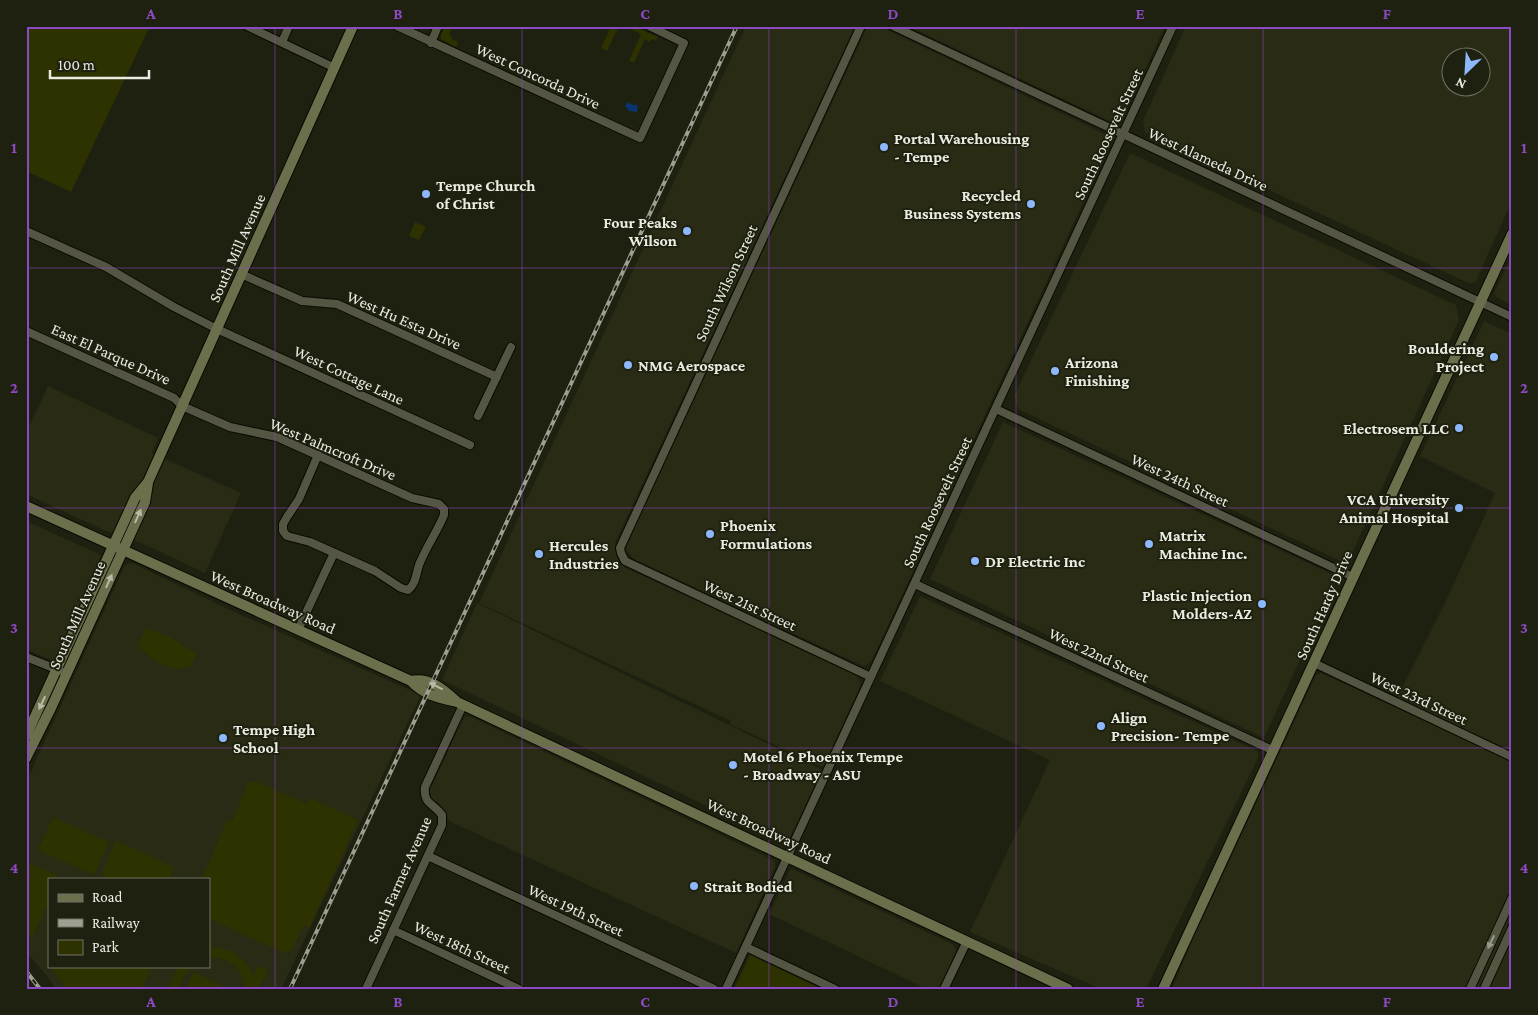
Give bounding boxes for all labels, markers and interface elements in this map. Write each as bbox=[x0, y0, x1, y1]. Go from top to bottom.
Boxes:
text: A bbox=[145, 5, 156, 22]
text: B bbox=[393, 5, 403, 22]
text: C bbox=[640, 5, 650, 22]
text: D bbox=[887, 5, 899, 22]
text: E bbox=[1135, 5, 1145, 22]
text: F bbox=[1383, 5, 1392, 22]
street label: West Concorda Drive bbox=[473, 40, 603, 112]
scale bar bbox=[50, 48, 149, 80]
north arrow bbox=[1440, 48, 1490, 98]
text: 100 m bbox=[58, 57, 95, 73]
street label: South Roosevelt Street bbox=[1070, 65, 1146, 202]
text: N bbox=[1452, 74, 1468, 93]
street label: West Alameda Drive bbox=[1146, 124, 1270, 194]
place label: Portal Warehousing - Tempe bbox=[894, 130, 1029, 165]
text: 1 bbox=[11, 139, 17, 156]
text: 1 bbox=[1521, 139, 1527, 156]
marker: Portal Warehousing - Tempe bbox=[878, 141, 890, 153]
place label: Tempe Church of Christ bbox=[436, 177, 536, 212]
place label: Recycled Business Systems bbox=[904, 187, 1021, 222]
marker: Tempe Church of Christ bbox=[420, 188, 432, 200]
street label: South Mill Avenue bbox=[205, 191, 269, 305]
marker: Recycled Business Systems bbox=[1025, 198, 1037, 210]
place label: Four Peaks Wilson bbox=[603, 214, 677, 249]
street label: South Wilson Street bbox=[691, 221, 761, 344]
marker: Four Peaks Wilson bbox=[681, 225, 693, 237]
street label: West Hu Esta Drive bbox=[344, 287, 464, 353]
street label: East El Parque Drive bbox=[48, 320, 173, 389]
place label: Bouldering Project bbox=[1408, 340, 1484, 376]
street label: West Cottage Lane bbox=[291, 342, 407, 409]
marker: Bouldering Project bbox=[1488, 351, 1500, 363]
place label: Arizona Finishing bbox=[1064, 354, 1129, 389]
place label: NMG Aerospace bbox=[638, 357, 746, 374]
marker: NMG Aerospace bbox=[622, 359, 634, 371]
marker: Arizona Finishing bbox=[1049, 365, 1061, 377]
text: 2 bbox=[10, 379, 18, 396]
text: 2 bbox=[1520, 379, 1528, 396]
street label: West Palmcroft Drive bbox=[267, 415, 399, 483]
place label: Electrosem LLC bbox=[1343, 420, 1449, 437]
marker: Electrosem LLC bbox=[1453, 422, 1465, 434]
street label: South Roosevelt Street bbox=[899, 433, 975, 570]
street label: West 24th Street bbox=[1128, 450, 1232, 510]
place label: VCA University Animal Hospital bbox=[1338, 491, 1449, 526]
marker: VCA University Animal Hospital bbox=[1453, 502, 1465, 514]
one-way arrow bbox=[134, 509, 142, 523]
place label: Phoenix Formulations bbox=[720, 517, 813, 552]
place label: Matrix Machine Inc. bbox=[1159, 527, 1248, 562]
marker: Phoenix Formulations bbox=[704, 528, 716, 540]
place label: Hercules Industries bbox=[549, 537, 619, 572]
marker: Matrix Machine Inc. bbox=[1143, 538, 1155, 550]
marker: Hercules Industries bbox=[533, 548, 545, 560]
street label: South Hardy Drive bbox=[1292, 548, 1357, 663]
place label: DP Electric Inc bbox=[985, 553, 1085, 570]
marker: DP Electric Inc bbox=[969, 555, 981, 567]
street label: South Mill Avenue bbox=[45, 558, 109, 672]
street label: West Broadway Road bbox=[207, 567, 339, 638]
one-way arrow bbox=[104, 573, 113, 588]
street label: West 21st Street bbox=[701, 576, 800, 634]
place label: Plastic Injection Molders-AZ bbox=[1142, 587, 1252, 622]
marker: Plastic Injection Molders-AZ bbox=[1256, 598, 1268, 610]
text: 3 bbox=[10, 619, 18, 636]
text: 3 bbox=[1520, 619, 1528, 636]
street label: West 22nd Street bbox=[1046, 624, 1152, 686]
street label: West 23rd Street bbox=[1368, 668, 1471, 728]
one-way arrow bbox=[429, 682, 443, 690]
one-way arrow bbox=[38, 696, 46, 710]
place label: Align Precision- Tempe bbox=[1110, 709, 1230, 744]
marker: Align Precision- Tempe bbox=[1095, 720, 1107, 732]
place label: Tempe High School bbox=[233, 721, 315, 756]
marker: Tempe High School bbox=[217, 732, 229, 744]
place label: Motel 6 Phoenix Tempe - Broadway - ASU bbox=[743, 748, 903, 783]
marker: Motel 6 Phoenix Tempe - Broadway - ASU bbox=[727, 759, 739, 771]
street label: West Broadway Road bbox=[704, 795, 834, 868]
street label: South Farmer Avenue bbox=[363, 814, 435, 946]
text: 4 bbox=[10, 859, 19, 876]
text: 4 bbox=[1520, 859, 1529, 876]
legend bbox=[48, 878, 210, 968]
place label: Strait Bodied bbox=[704, 878, 793, 895]
street label: West 19th Street bbox=[526, 880, 627, 940]
marker: Strait Bodied bbox=[688, 880, 700, 892]
text: Road bbox=[92, 889, 123, 905]
text: Railway bbox=[92, 915, 140, 932]
street label: West 18th Street bbox=[411, 917, 513, 977]
one-way arrow bbox=[1487, 935, 1495, 949]
text: Park bbox=[92, 939, 119, 955]
text: A bbox=[145, 993, 156, 1010]
text: B bbox=[393, 993, 403, 1010]
text: C bbox=[640, 993, 650, 1010]
text: D bbox=[887, 993, 899, 1010]
text: E bbox=[1135, 993, 1145, 1010]
text: F bbox=[1383, 993, 1392, 1010]

